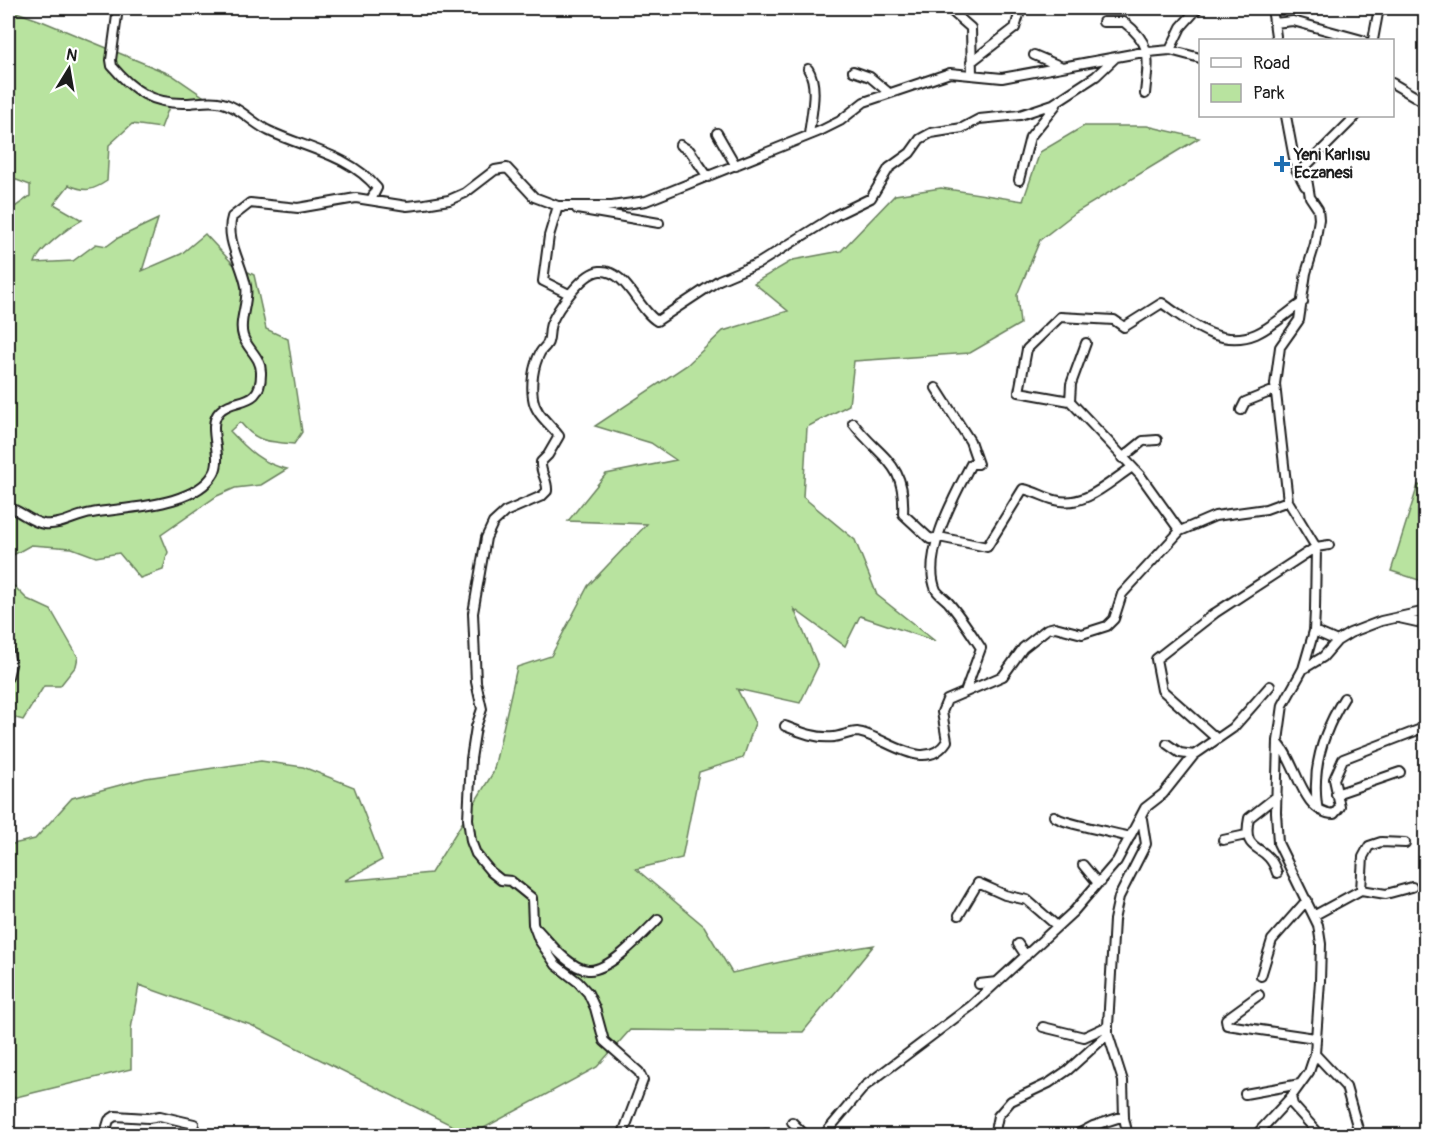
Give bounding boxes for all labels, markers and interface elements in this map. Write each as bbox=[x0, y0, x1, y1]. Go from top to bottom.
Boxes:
north arrow bbox=[39, 39, 99, 99]
legend bbox=[1199, 39, 1394, 117]
text: N bbox=[64, 44, 79, 66]
text: Road bbox=[1253, 52, 1290, 75]
text: Park bbox=[1253, 82, 1285, 105]
place label: Yeni Karlısu Eczanesi bbox=[1293, 145, 1370, 183]
marker: Yeni Karlısu Eczanesi bbox=[1275, 157, 1289, 171]

